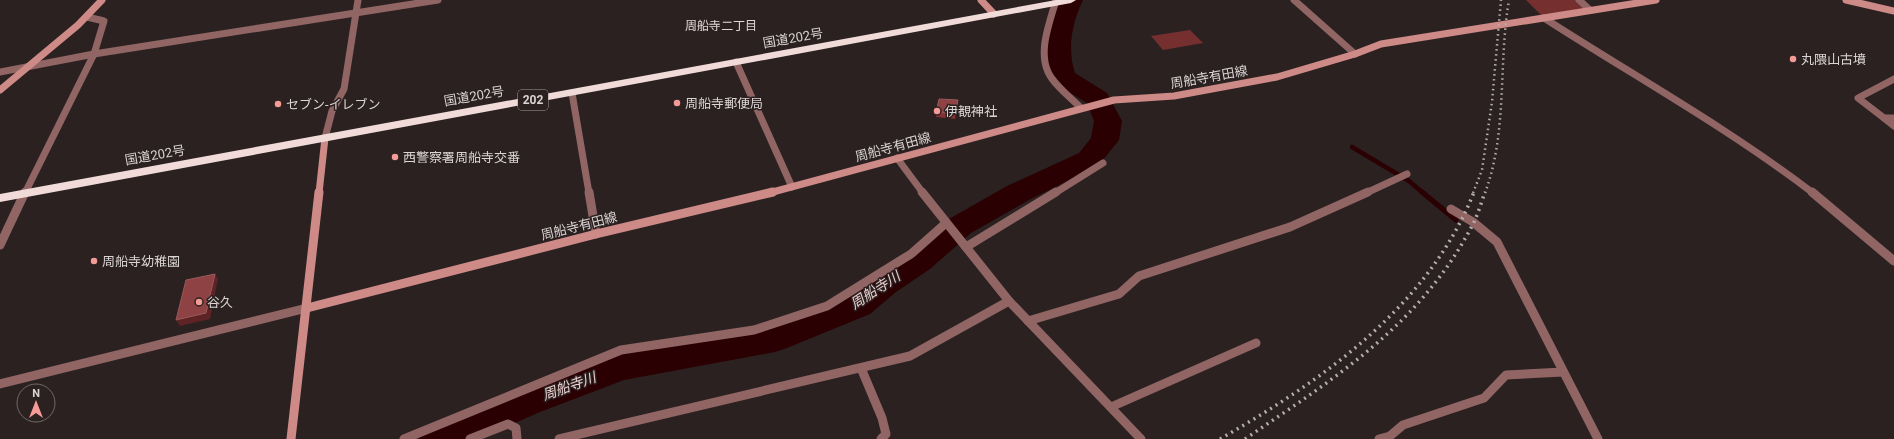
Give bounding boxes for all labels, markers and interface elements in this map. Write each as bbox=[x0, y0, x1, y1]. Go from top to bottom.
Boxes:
district label: 周船寺二丁目 bbox=[685, 19, 757, 33]
street label: 国道202号 bbox=[762, 25, 824, 51]
place label: 丸隈山古墳 bbox=[1801, 52, 1866, 67]
marker: 丸隈山古墳 bbox=[1788, 54, 1798, 64]
street label: 周船寺有田線 bbox=[1169, 63, 1249, 91]
street label: 国道202号 bbox=[443, 83, 505, 109]
road number: 202 bbox=[518, 90, 548, 110]
place label: 周船寺郵便局 bbox=[685, 96, 763, 111]
place label: セブン-イレブン bbox=[286, 97, 381, 112]
marker: 周船寺郵便局 bbox=[672, 98, 682, 108]
marker: セブン-イレブン bbox=[273, 99, 283, 109]
place label: 伊覩神社 bbox=[945, 104, 997, 119]
marker: 伊覩神社 bbox=[932, 106, 942, 116]
street label: 周船寺有田線 bbox=[853, 130, 933, 164]
street label: 国道202号 bbox=[124, 142, 186, 168]
place label: 西警察署周船寺交番 bbox=[403, 150, 520, 165]
marker: 西警察署周船寺交番 bbox=[390, 152, 400, 162]
street label: 周船寺有田線 bbox=[539, 209, 619, 243]
place label: 周船寺幼稚園 bbox=[102, 254, 180, 269]
marker: 周船寺幼稚園 bbox=[89, 256, 99, 266]
water label: 周船寺川 bbox=[847, 267, 905, 312]
place label: 谷久 bbox=[207, 295, 233, 310]
marker: 谷久 bbox=[194, 297, 204, 307]
water label: 周船寺川 bbox=[540, 368, 600, 403]
north arrow bbox=[16, 383, 56, 423]
text: N bbox=[32, 387, 40, 400]

